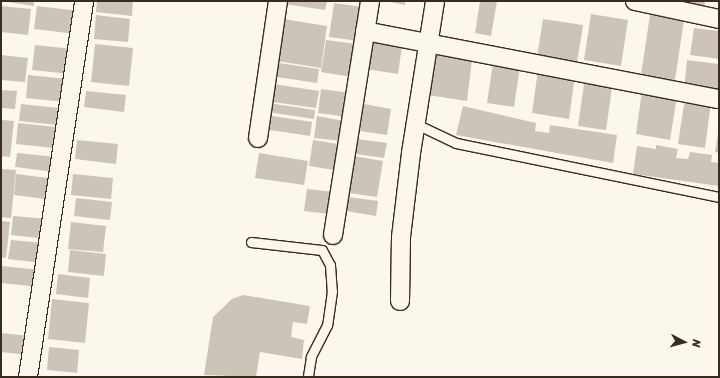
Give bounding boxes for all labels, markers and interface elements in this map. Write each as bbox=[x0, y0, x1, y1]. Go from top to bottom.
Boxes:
north arrow bbox=[664, 322, 704, 362]
text: N bbox=[687, 339, 706, 348]

